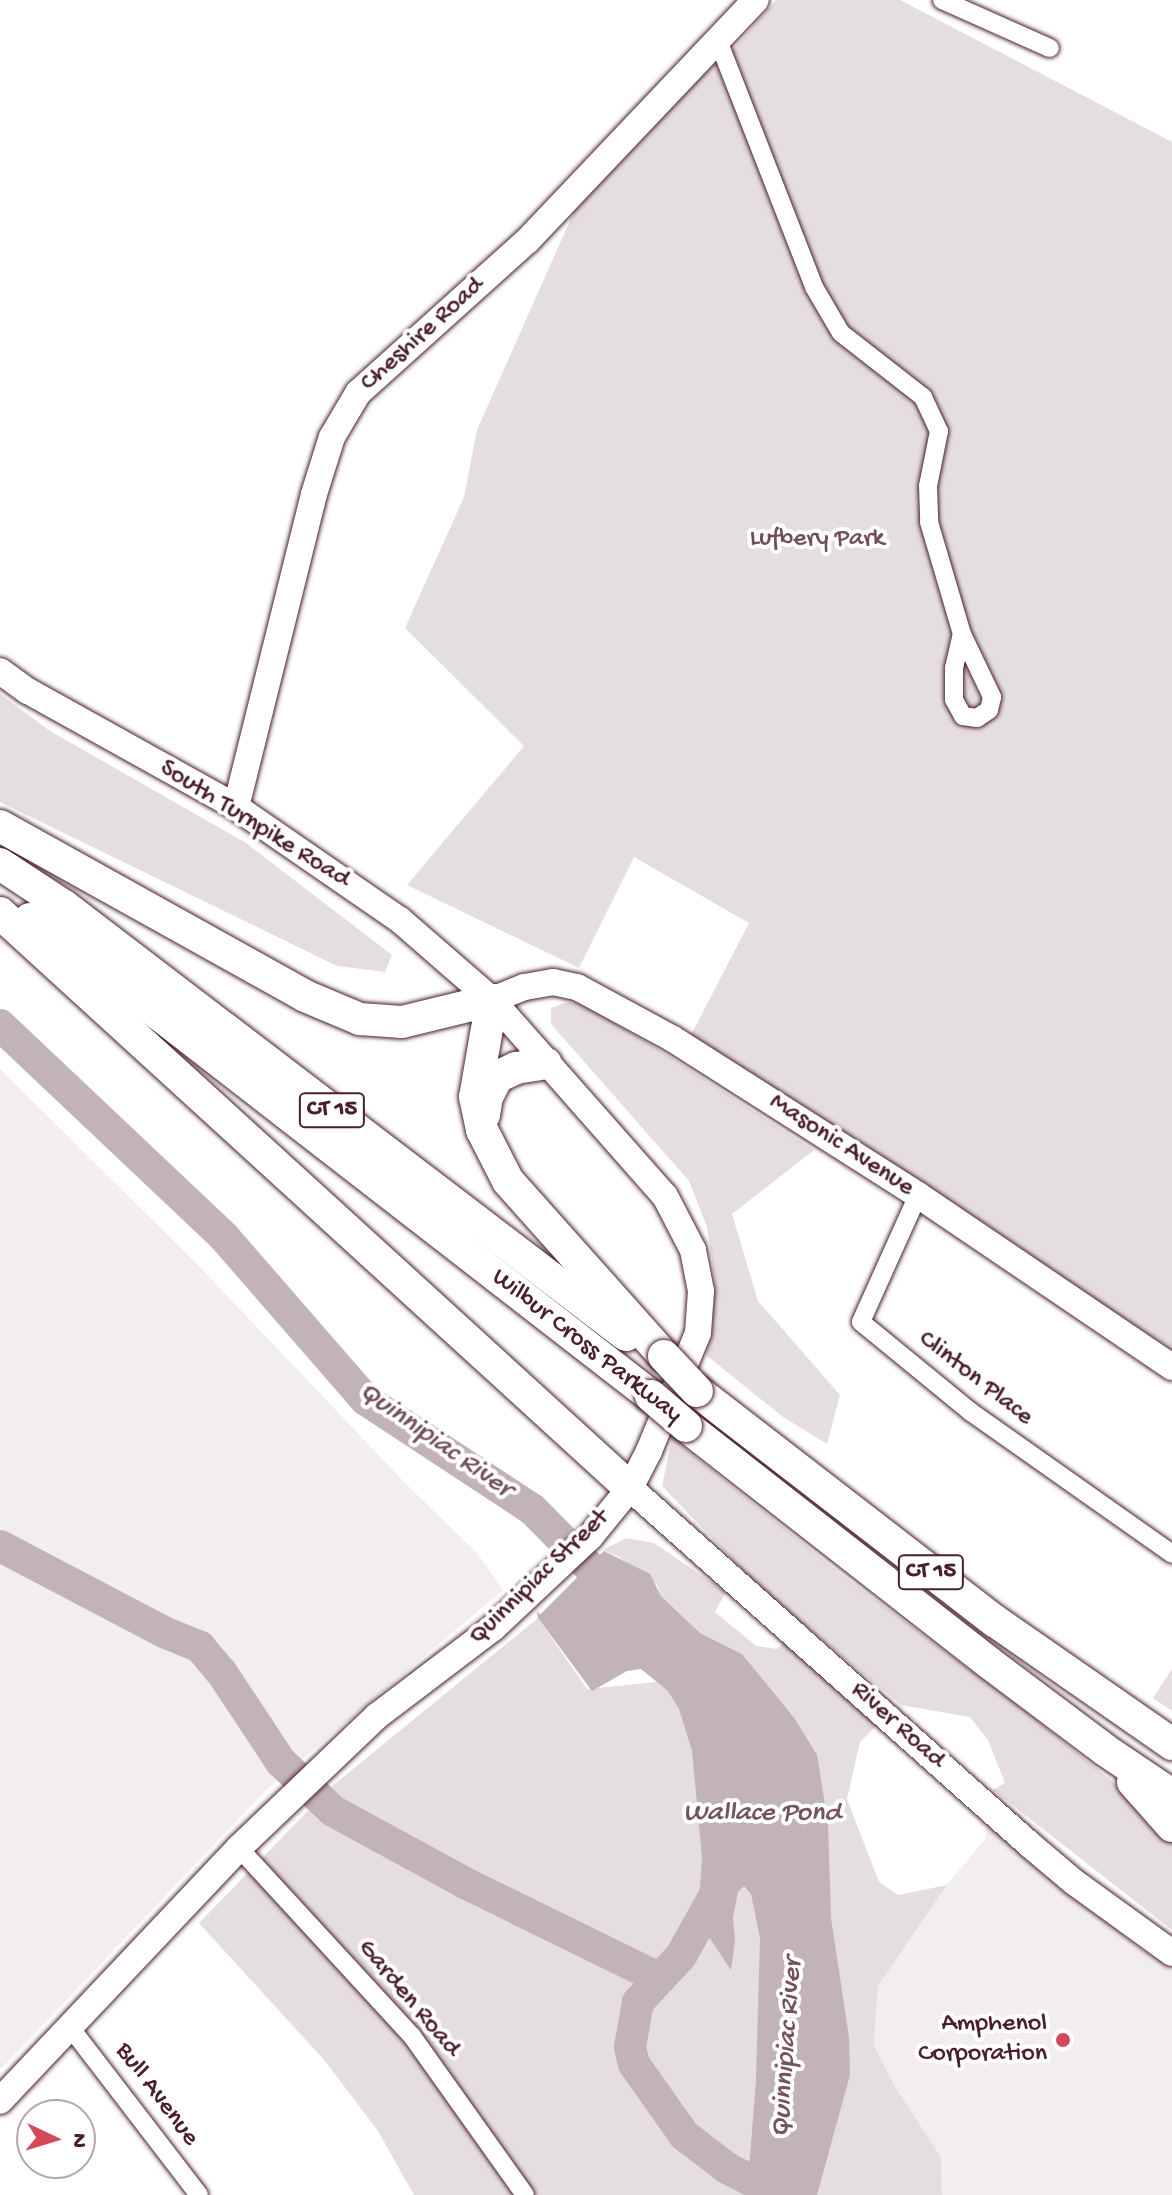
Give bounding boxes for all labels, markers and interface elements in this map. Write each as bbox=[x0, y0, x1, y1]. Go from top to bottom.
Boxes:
street label: Cheshire Road bbox=[355, 271, 491, 399]
park label: Lufbery Park bbox=[750, 524, 884, 556]
street label: South Turnpike Road bbox=[153, 754, 355, 896]
street label: Masonic Avenue bbox=[763, 1088, 919, 1204]
road number: CT 15 bbox=[298, 1090, 366, 1130]
street label: Wilbur Cross Parkway bbox=[484, 1263, 688, 1431]
street label: Clinton Place bbox=[911, 1324, 1039, 1434]
water label: Quinnipiac River bbox=[352, 1376, 518, 1506]
street label: Quinnipiac Street bbox=[463, 1503, 617, 1653]
road number: CT 15 bbox=[897, 1552, 965, 1592]
street label: River Road bbox=[843, 1676, 951, 1776]
water label: Wallace Pond bbox=[683, 1797, 841, 1831]
street label: Garden Road bbox=[350, 1934, 466, 2064]
water label: Quinnipiac River bbox=[765, 1957, 811, 2139]
place label: Amphenol Corporation bbox=[918, 2009, 1047, 2070]
marker: Amphenol Corporation bbox=[1054, 2031, 1072, 2049]
street label: Bull Avenue bbox=[107, 2037, 205, 2153]
north arrow bbox=[16, 2099, 96, 2179]
text: N bbox=[64, 2132, 91, 2149]

